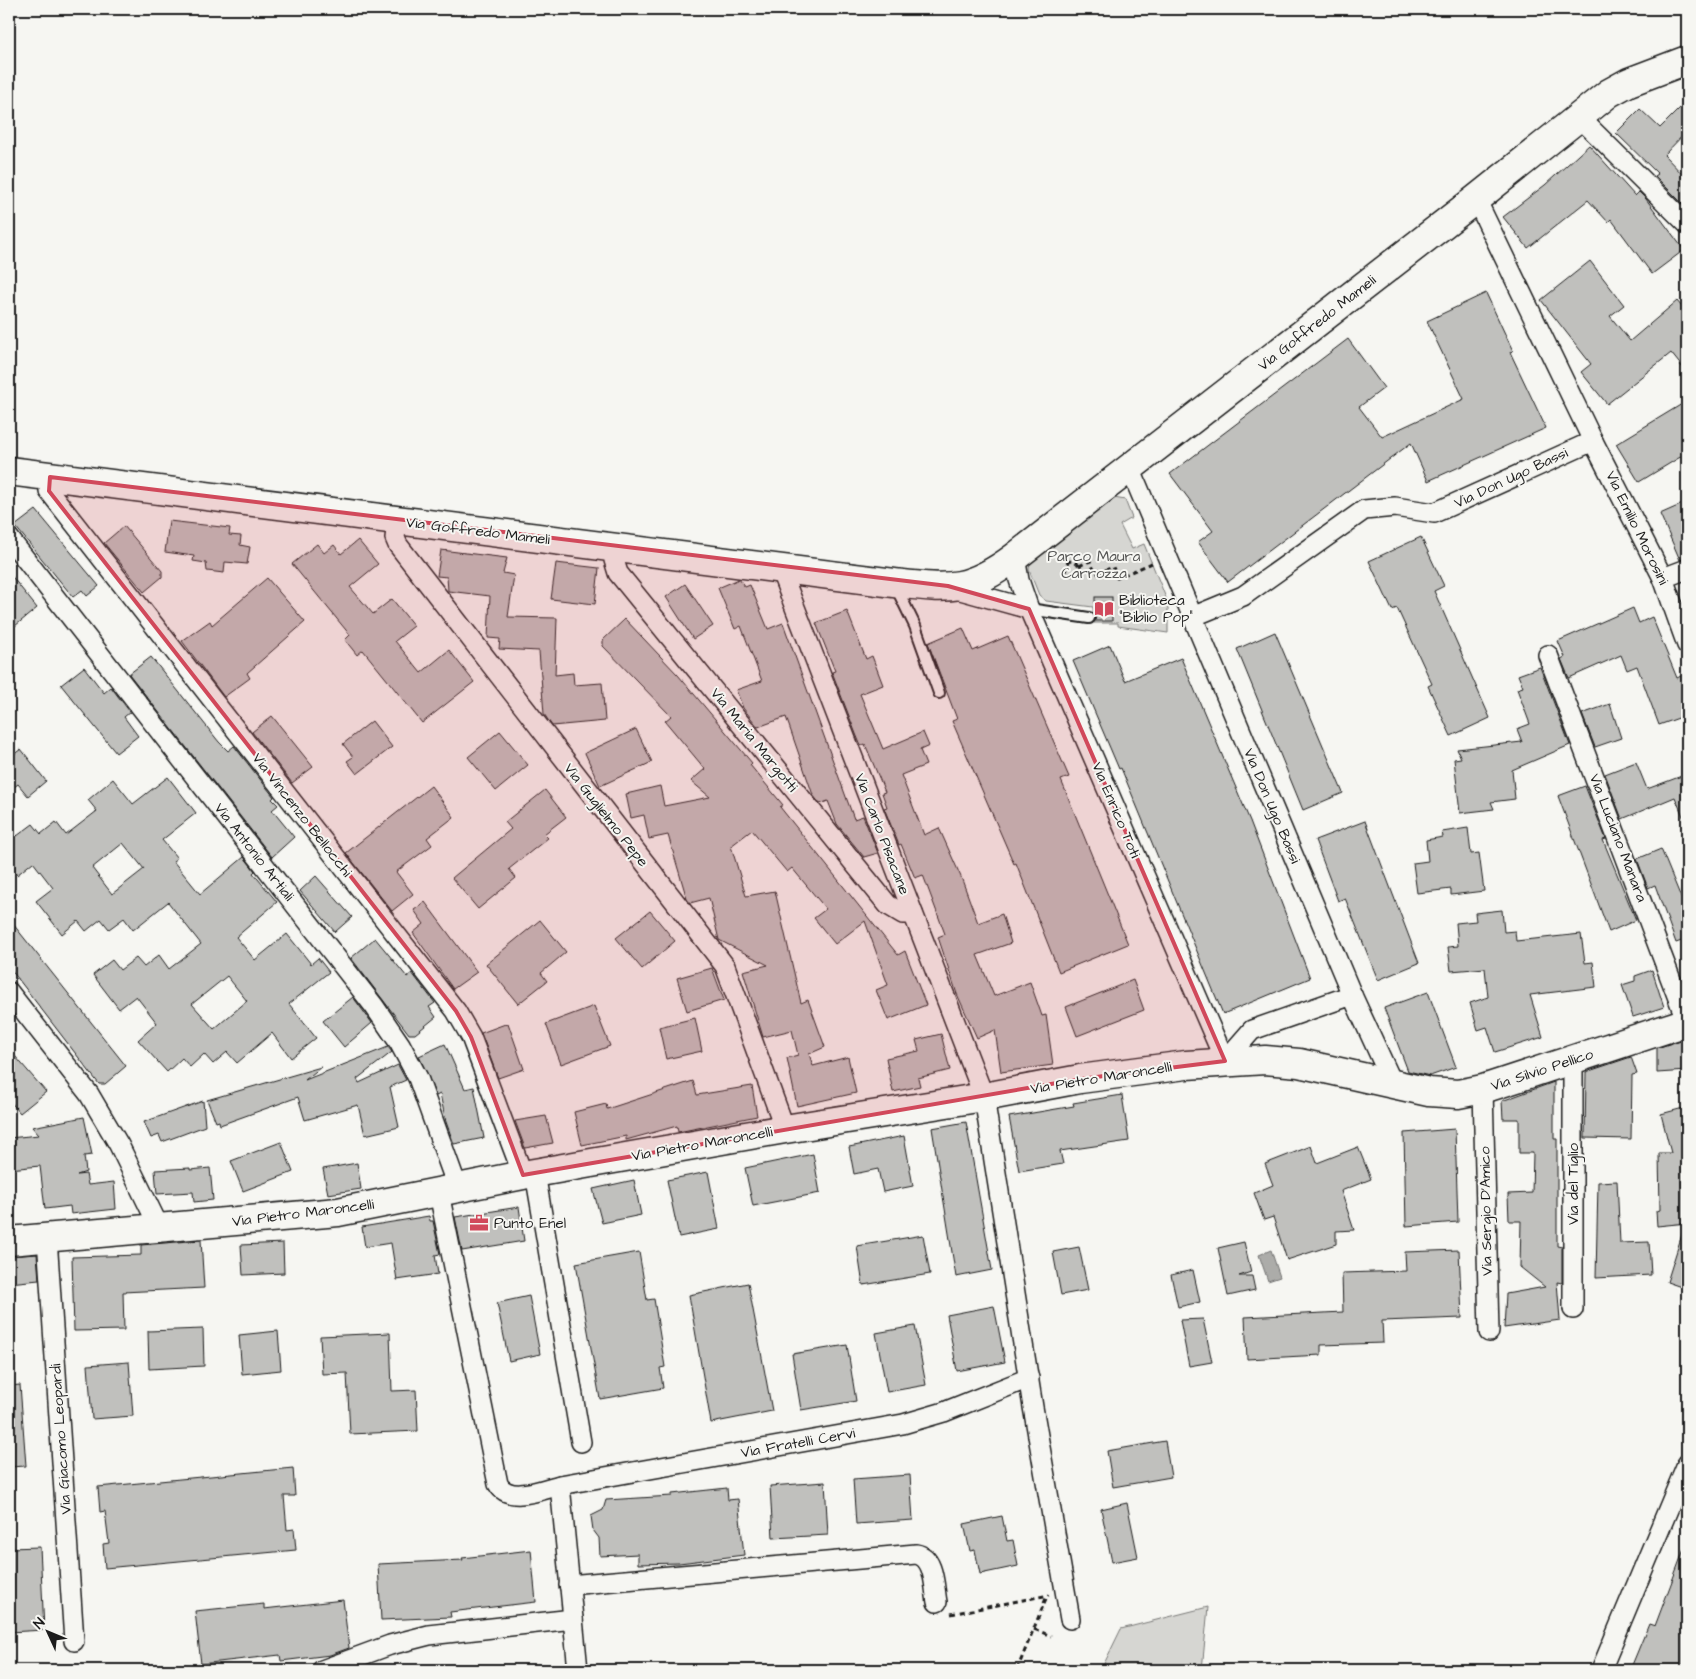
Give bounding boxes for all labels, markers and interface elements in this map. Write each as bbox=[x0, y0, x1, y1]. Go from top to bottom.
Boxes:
street label: Via Goffredo Mameli bbox=[1253, 270, 1381, 376]
street label: Via Don Ugo Bassi bbox=[1451, 442, 1572, 514]
street label: Via Emilio Morosini bbox=[1600, 468, 1674, 589]
street label: Via Goffredo Mameli bbox=[405, 512, 552, 550]
park label: Parco Maura Carrozza bbox=[1048, 546, 1141, 584]
place label: Biblioteca "Biblio Pop" bbox=[1119, 590, 1193, 628]
library icon: Biblioteca "Biblio Pop" bbox=[1093, 598, 1115, 620]
street label: Via Maria Margotti bbox=[705, 683, 803, 798]
street label: Via Don Ugo Bassi bbox=[1237, 745, 1306, 868]
street label: Via Vincenzo Bellocchi bbox=[247, 749, 358, 882]
street label: Via Guglielmo Pepe bbox=[558, 759, 653, 872]
street label: Via Enrico Toti bbox=[1086, 759, 1146, 862]
street label: Via Carlo Pisacane bbox=[849, 770, 915, 898]
street label: Via Luciano Manara bbox=[1584, 771, 1652, 905]
street label: Via Antonio Artiali bbox=[209, 798, 300, 906]
street label: Via Silvio Pellico bbox=[1488, 1043, 1597, 1096]
street label: Via Pietro Maroncelli bbox=[1029, 1056, 1174, 1100]
street label: Via Pietro Maroncelli bbox=[630, 1121, 775, 1167]
street label: Via del Tiglio bbox=[1563, 1142, 1585, 1225]
street label: Via Sergio D'Amico bbox=[1474, 1146, 1499, 1276]
street label: Via Pietro Maroncelli bbox=[231, 1194, 376, 1232]
office icon: Punto Enel bbox=[468, 1212, 490, 1234]
place label: Punto Enel bbox=[494, 1213, 566, 1234]
street label: Via Giacomo Leopardi bbox=[45, 1362, 77, 1515]
street label: Via Fratelli Cervi bbox=[739, 1422, 858, 1463]
north arrow bbox=[22, 1606, 72, 1656]
text: N bbox=[29, 1613, 50, 1634]

